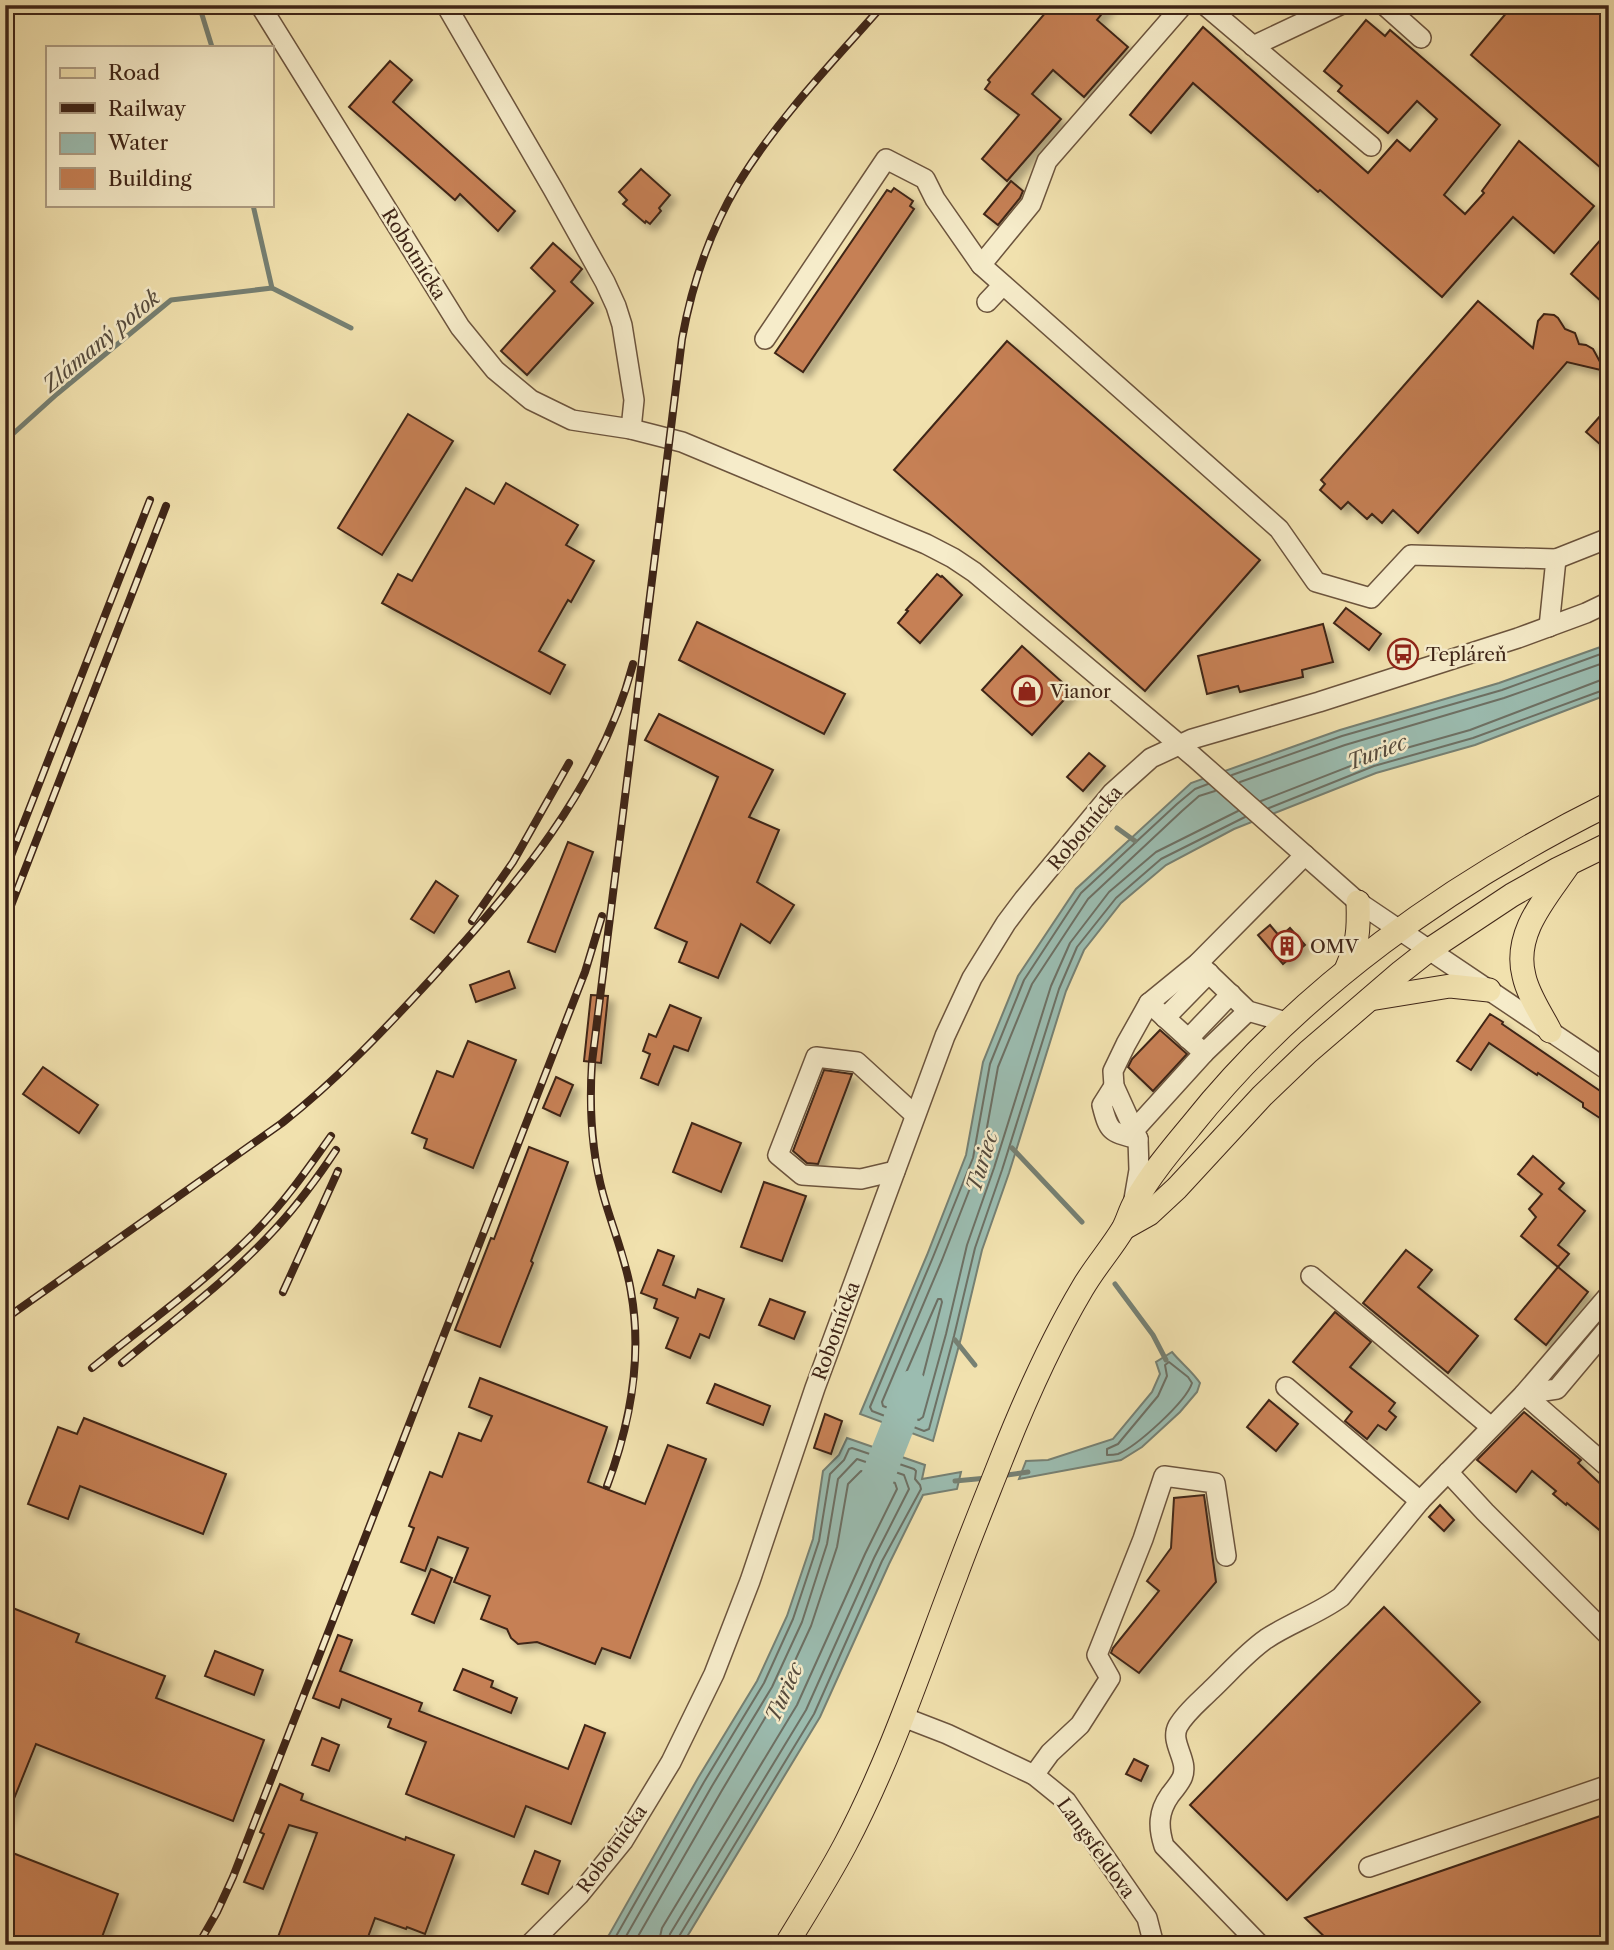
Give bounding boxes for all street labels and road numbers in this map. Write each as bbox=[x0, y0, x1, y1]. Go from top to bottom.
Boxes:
street label: Robotnícka bbox=[377, 204, 451, 304]
street label: Robotnícka bbox=[1043, 781, 1127, 875]
street label: Robotnícka bbox=[807, 1278, 865, 1384]
street label: Langsfeldova bbox=[1052, 1794, 1140, 1902]
street label: Robotnícka bbox=[572, 1800, 652, 1898]

